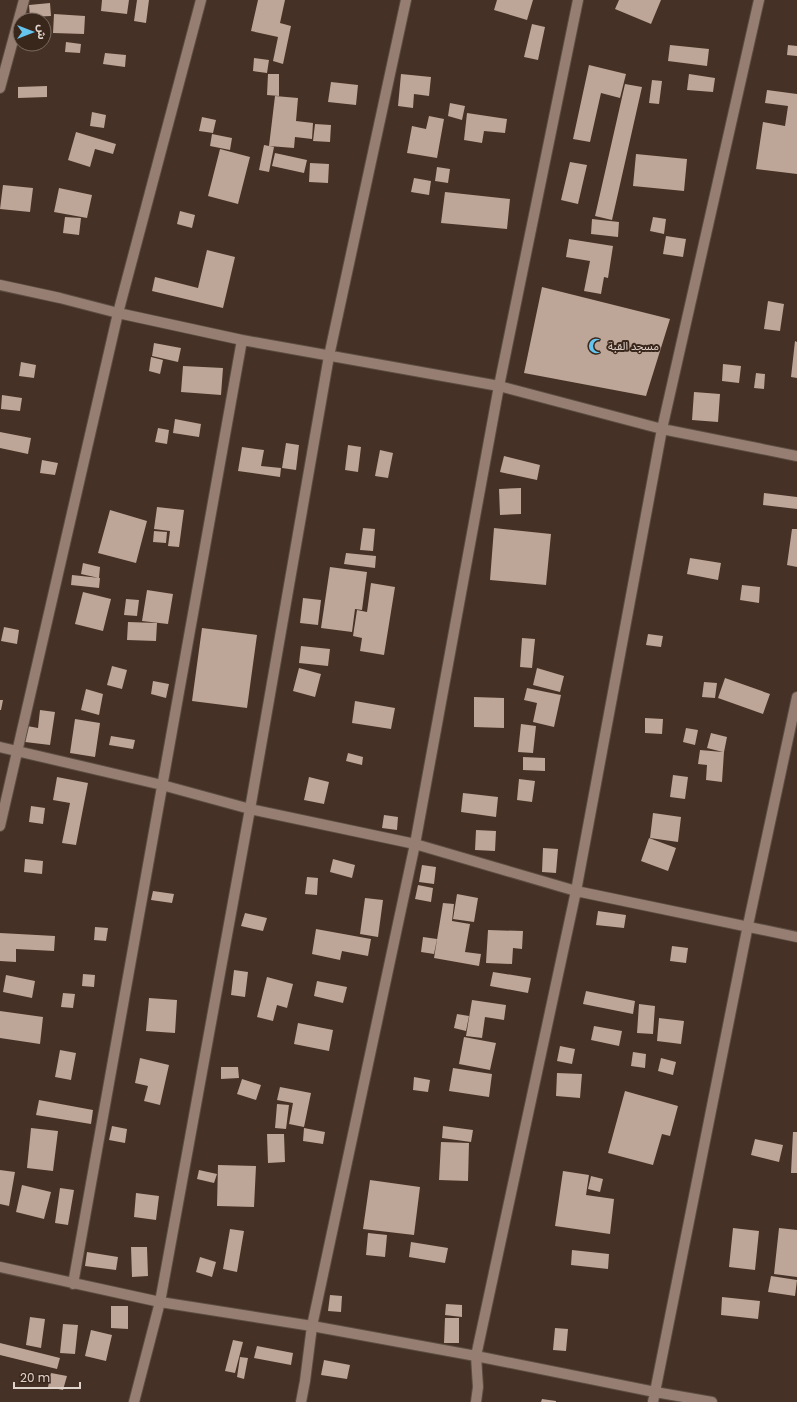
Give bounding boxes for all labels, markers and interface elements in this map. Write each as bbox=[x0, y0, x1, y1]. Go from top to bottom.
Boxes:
north arrow bbox=[12, 12, 52, 52]
text: ش bbox=[34, 24, 50, 40]
mosque icon: مسجد القبة bbox=[587, 337, 605, 355]
place label: مسجد القبة bbox=[608, 338, 659, 354]
scale bar bbox=[14, 1364, 80, 1390]
text: 20 m bbox=[20, 1369, 50, 1386]

